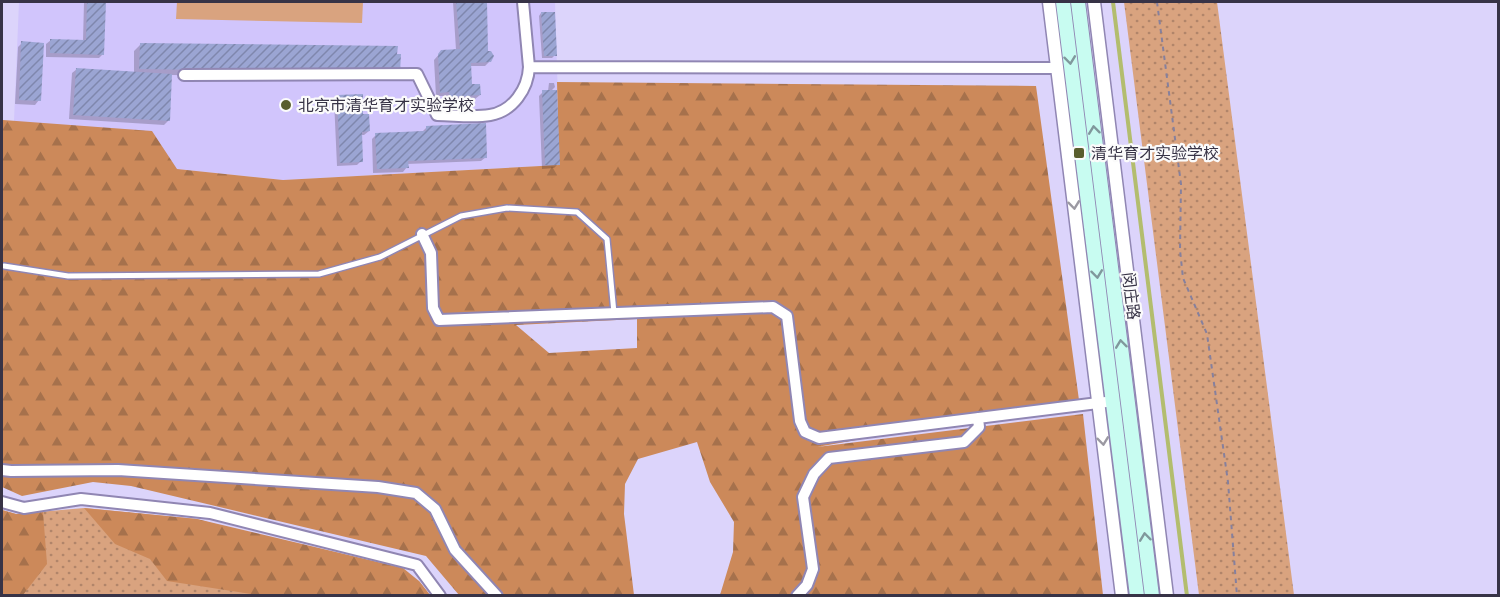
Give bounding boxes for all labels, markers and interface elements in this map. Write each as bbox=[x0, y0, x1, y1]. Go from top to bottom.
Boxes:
one-way arrow bbox=[1064, 55, 1076, 64]
place label: 北京市清华育才实验学校 bbox=[298, 96, 474, 115]
marker: 北京市清华育才实验学校 bbox=[279, 98, 293, 112]
one-way arrow bbox=[1088, 125, 1100, 134]
place label: 清华育才实验学校 bbox=[1091, 144, 1219, 163]
marker: 清华育才实验学校 bbox=[1072, 146, 1086, 160]
one-way arrow bbox=[1067, 201, 1080, 210]
one-way arrow bbox=[1090, 269, 1103, 279]
street label: 闵庄路 bbox=[1119, 271, 1143, 321]
one-way arrow bbox=[1115, 339, 1127, 349]
one-way arrow bbox=[1097, 436, 1109, 445]
one-way arrow bbox=[1139, 533, 1151, 542]

